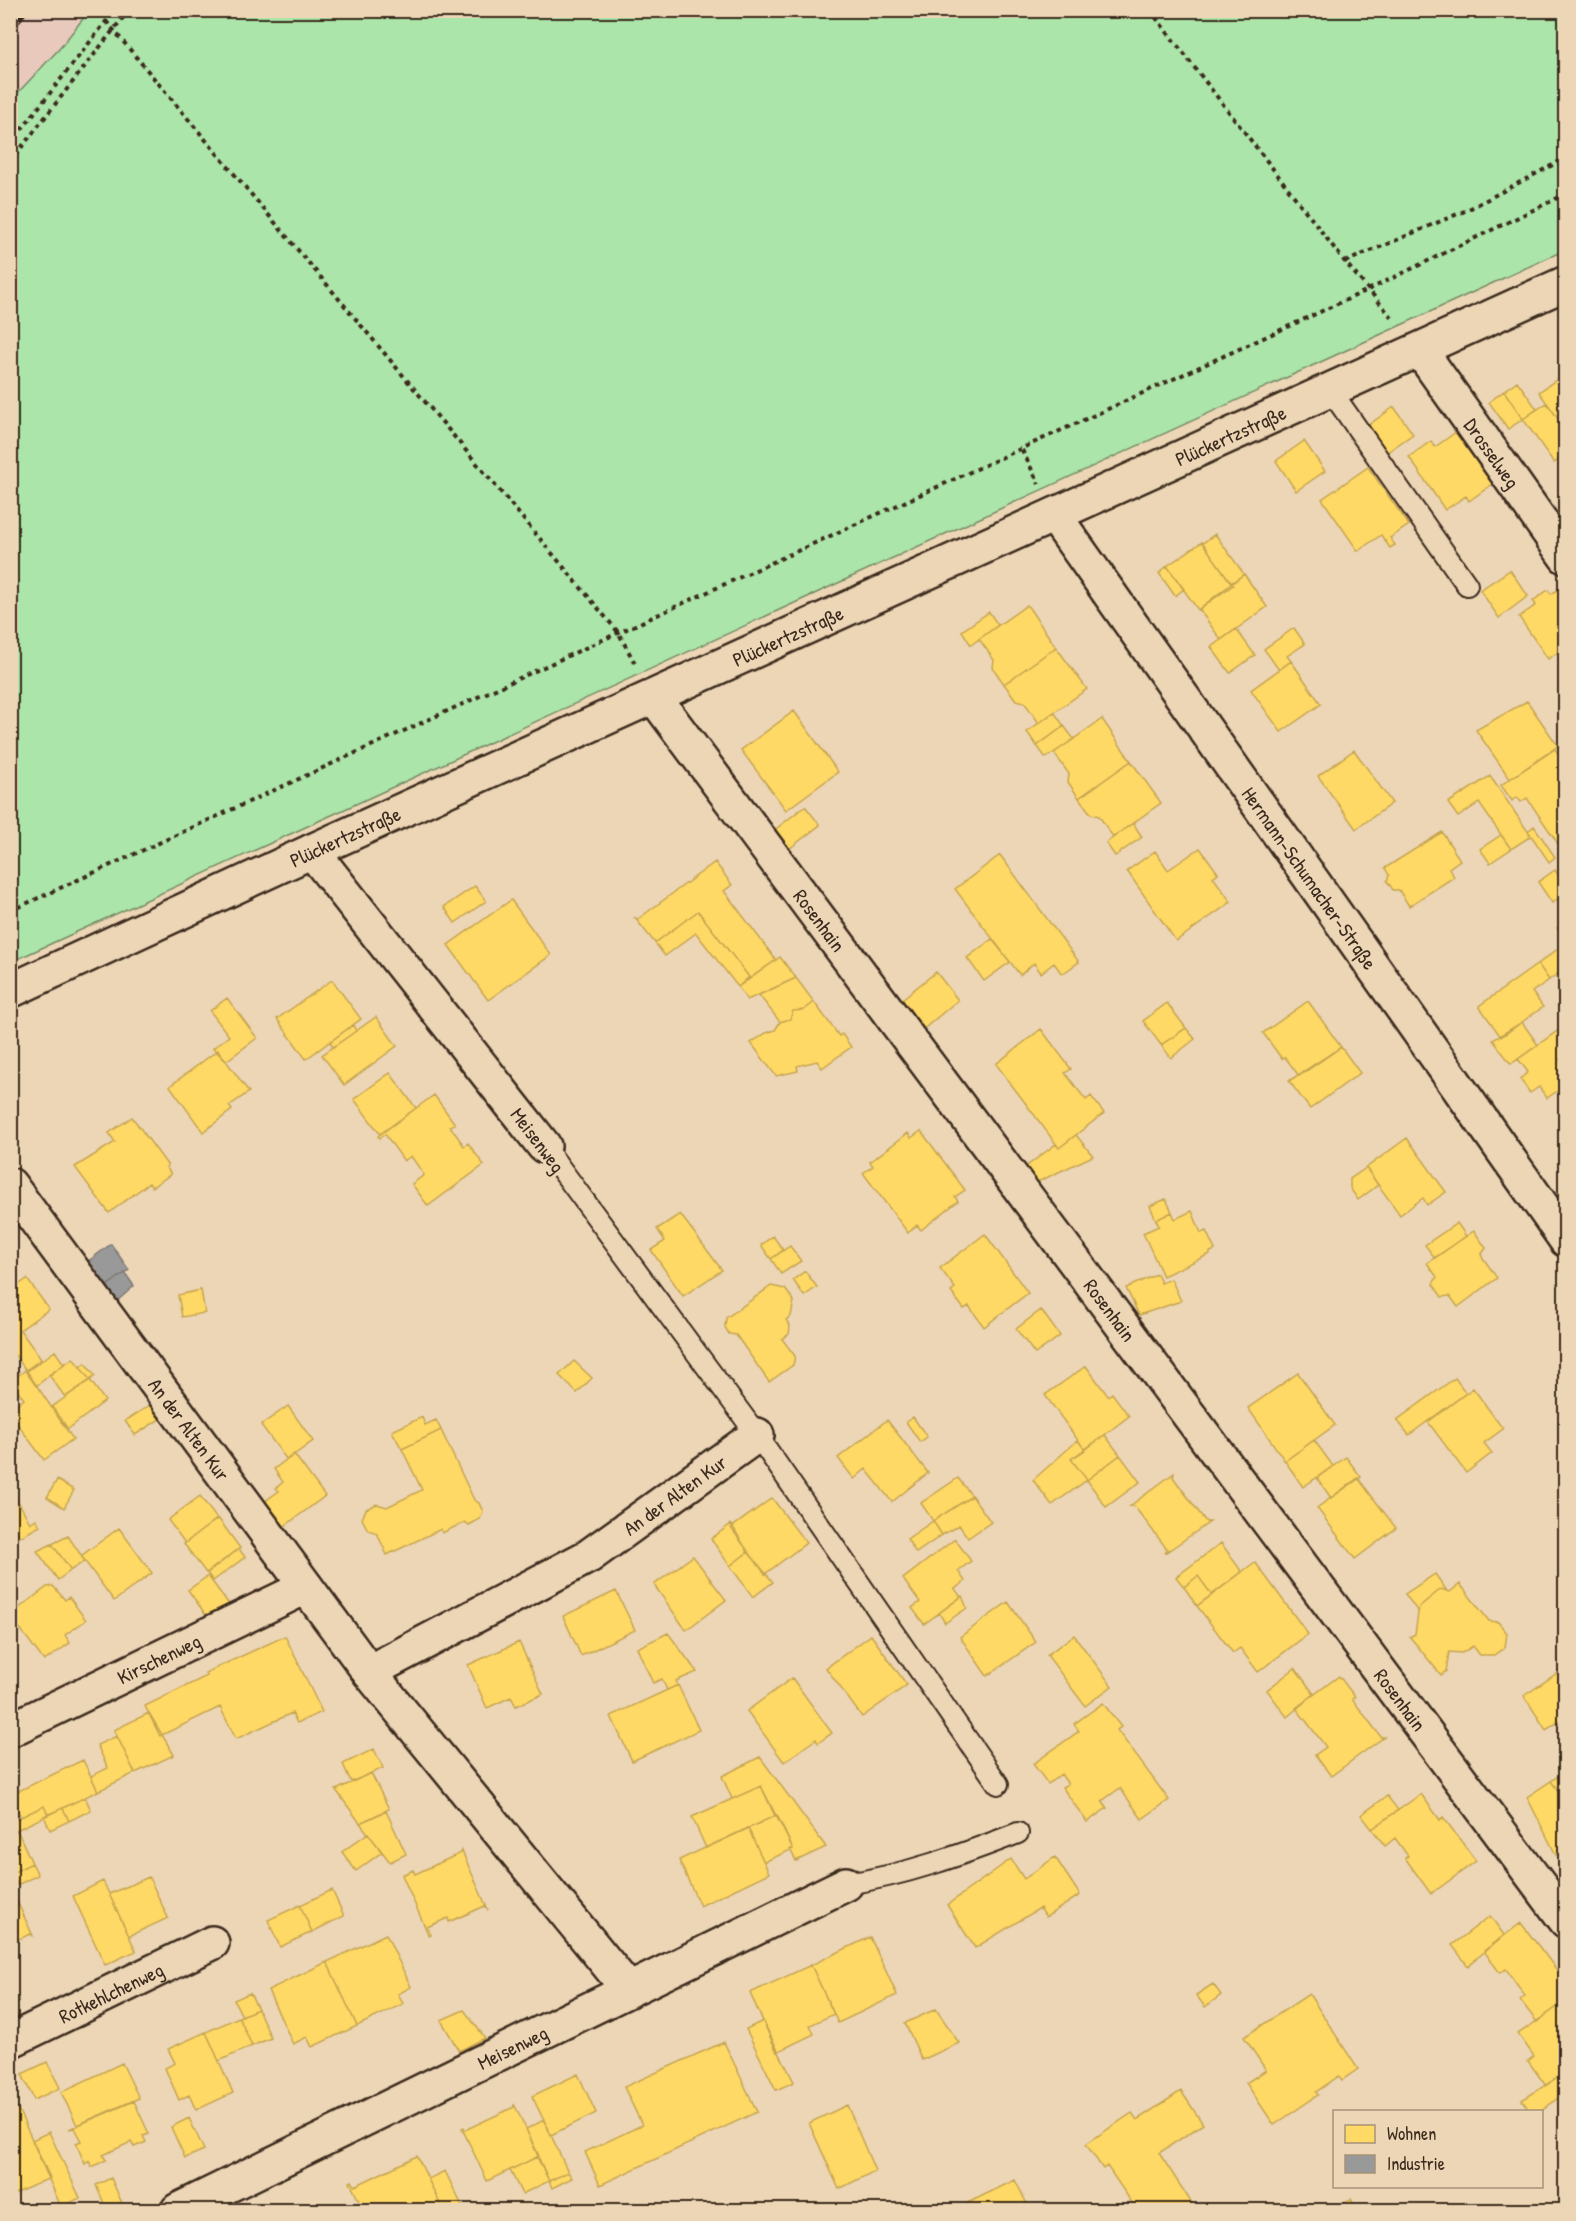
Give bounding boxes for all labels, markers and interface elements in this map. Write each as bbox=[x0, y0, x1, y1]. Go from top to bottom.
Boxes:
street label: Plückertzstraße bbox=[1171, 398, 1290, 472]
street label: Drosselweg bbox=[1459, 412, 1527, 494]
street label: Plückertzstraße bbox=[728, 599, 847, 672]
street label: Hermann-Schumacher-Straße bbox=[1236, 781, 1384, 974]
street label: Plückertzstraße bbox=[285, 799, 405, 873]
street label: Rosenhain bbox=[788, 883, 852, 957]
street label: Meisenweg bbox=[505, 1102, 571, 1178]
street label: Rosenhain bbox=[1078, 1273, 1143, 1346]
street label: An der Alten Kur bbox=[143, 1372, 237, 1486]
street label: An der Alten Kur bbox=[617, 1448, 732, 1541]
street label: Kirschenweg bbox=[112, 1627, 205, 1690]
street label: Rosenhain bbox=[1369, 1663, 1433, 1736]
street label: Rotkehlchenweg bbox=[54, 1955, 168, 2029]
street label: Meisenweg bbox=[473, 2018, 552, 2075]
legend bbox=[1333, 2110, 1543, 2188]
text: Wohnen bbox=[1387, 2121, 1436, 2146]
text: Industrie bbox=[1387, 2151, 1445, 2176]

